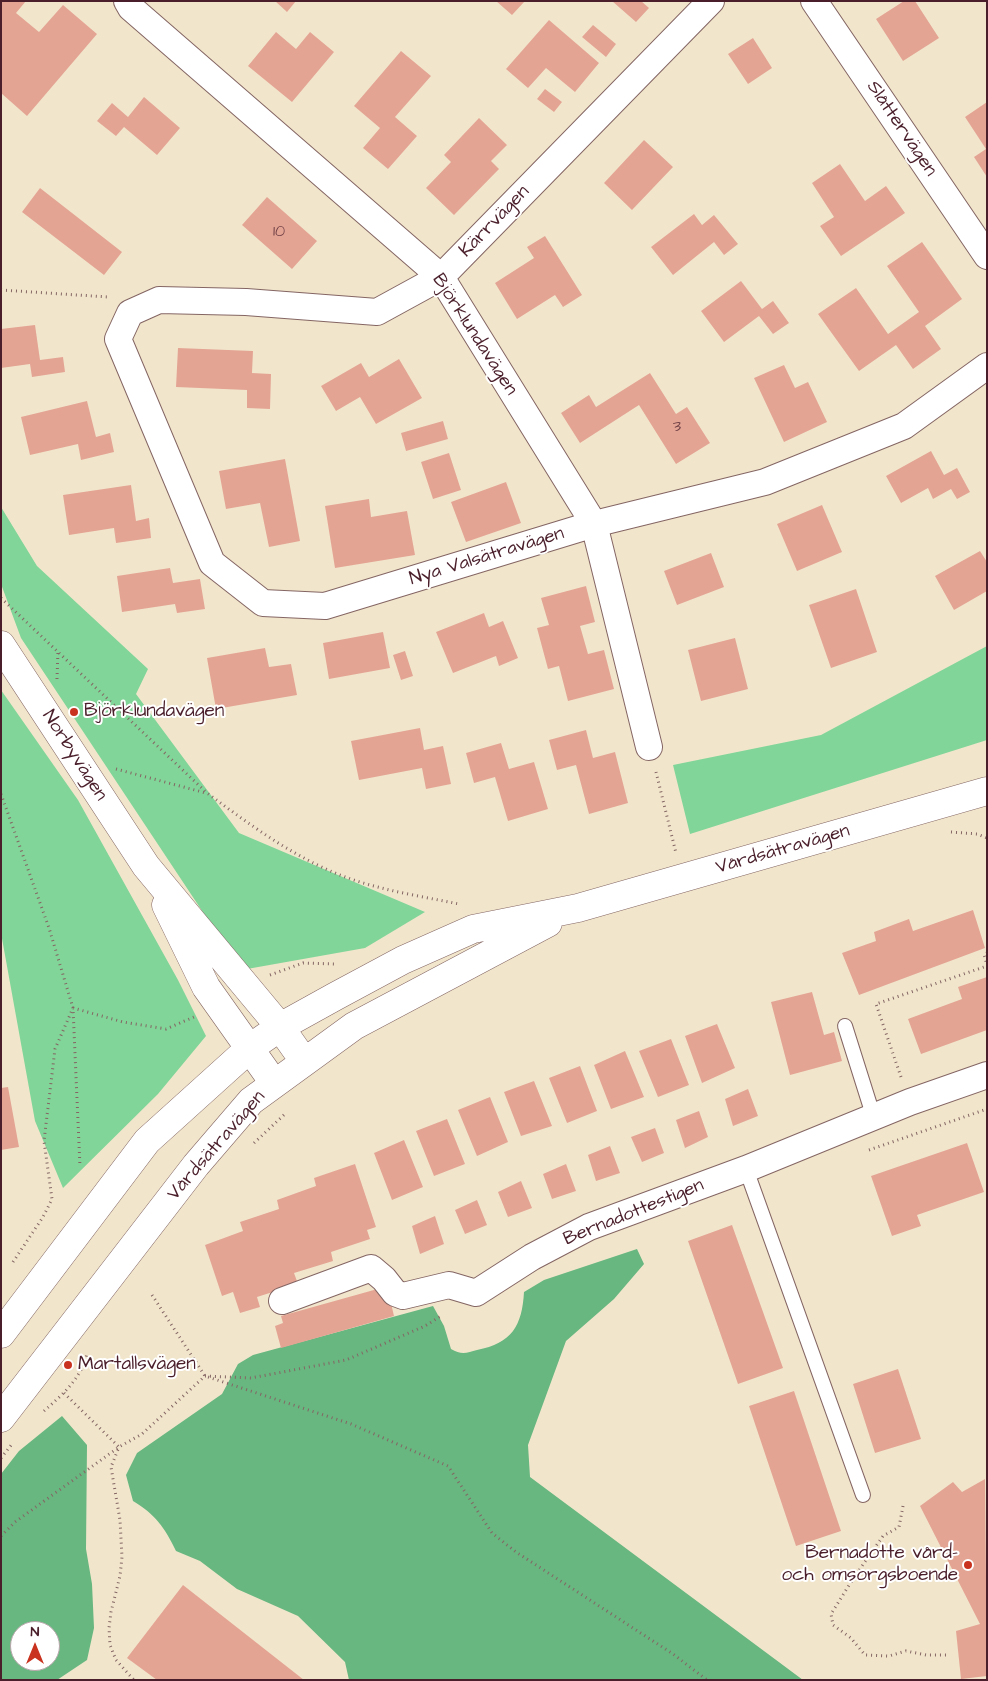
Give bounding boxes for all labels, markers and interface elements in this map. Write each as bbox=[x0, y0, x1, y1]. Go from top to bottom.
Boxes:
street label: Slåttervägen bbox=[861, 77, 941, 181]
street label: Kärrvägen bbox=[455, 181, 535, 263]
house number: 10 bbox=[273, 223, 285, 243]
street label: Björklundavägen bbox=[426, 270, 522, 400]
house number: 3 bbox=[673, 418, 681, 438]
street label: Nya Valsätravägen bbox=[407, 523, 567, 591]
place label: Björklundavägen bbox=[84, 701, 224, 723]
street label: Norbyvägen bbox=[36, 706, 112, 806]
marker: Björklundavägen bbox=[68, 706, 80, 718]
street label: Vårdsätravägen bbox=[714, 820, 852, 880]
street label: Vårdsätravägen bbox=[163, 1086, 271, 1206]
street label: Bernadottestigen bbox=[561, 1174, 707, 1252]
place label: Martallsvägen bbox=[78, 1354, 196, 1376]
marker: Martallsvägen bbox=[62, 1359, 74, 1371]
place label: Bernadotte vård- och omsorgsboende bbox=[782, 1543, 958, 1587]
marker: Bernadotte vård- och omsorgsboende bbox=[962, 1559, 974, 1571]
north arrow bbox=[10, 1621, 60, 1671]
text: N bbox=[31, 1622, 39, 1642]

